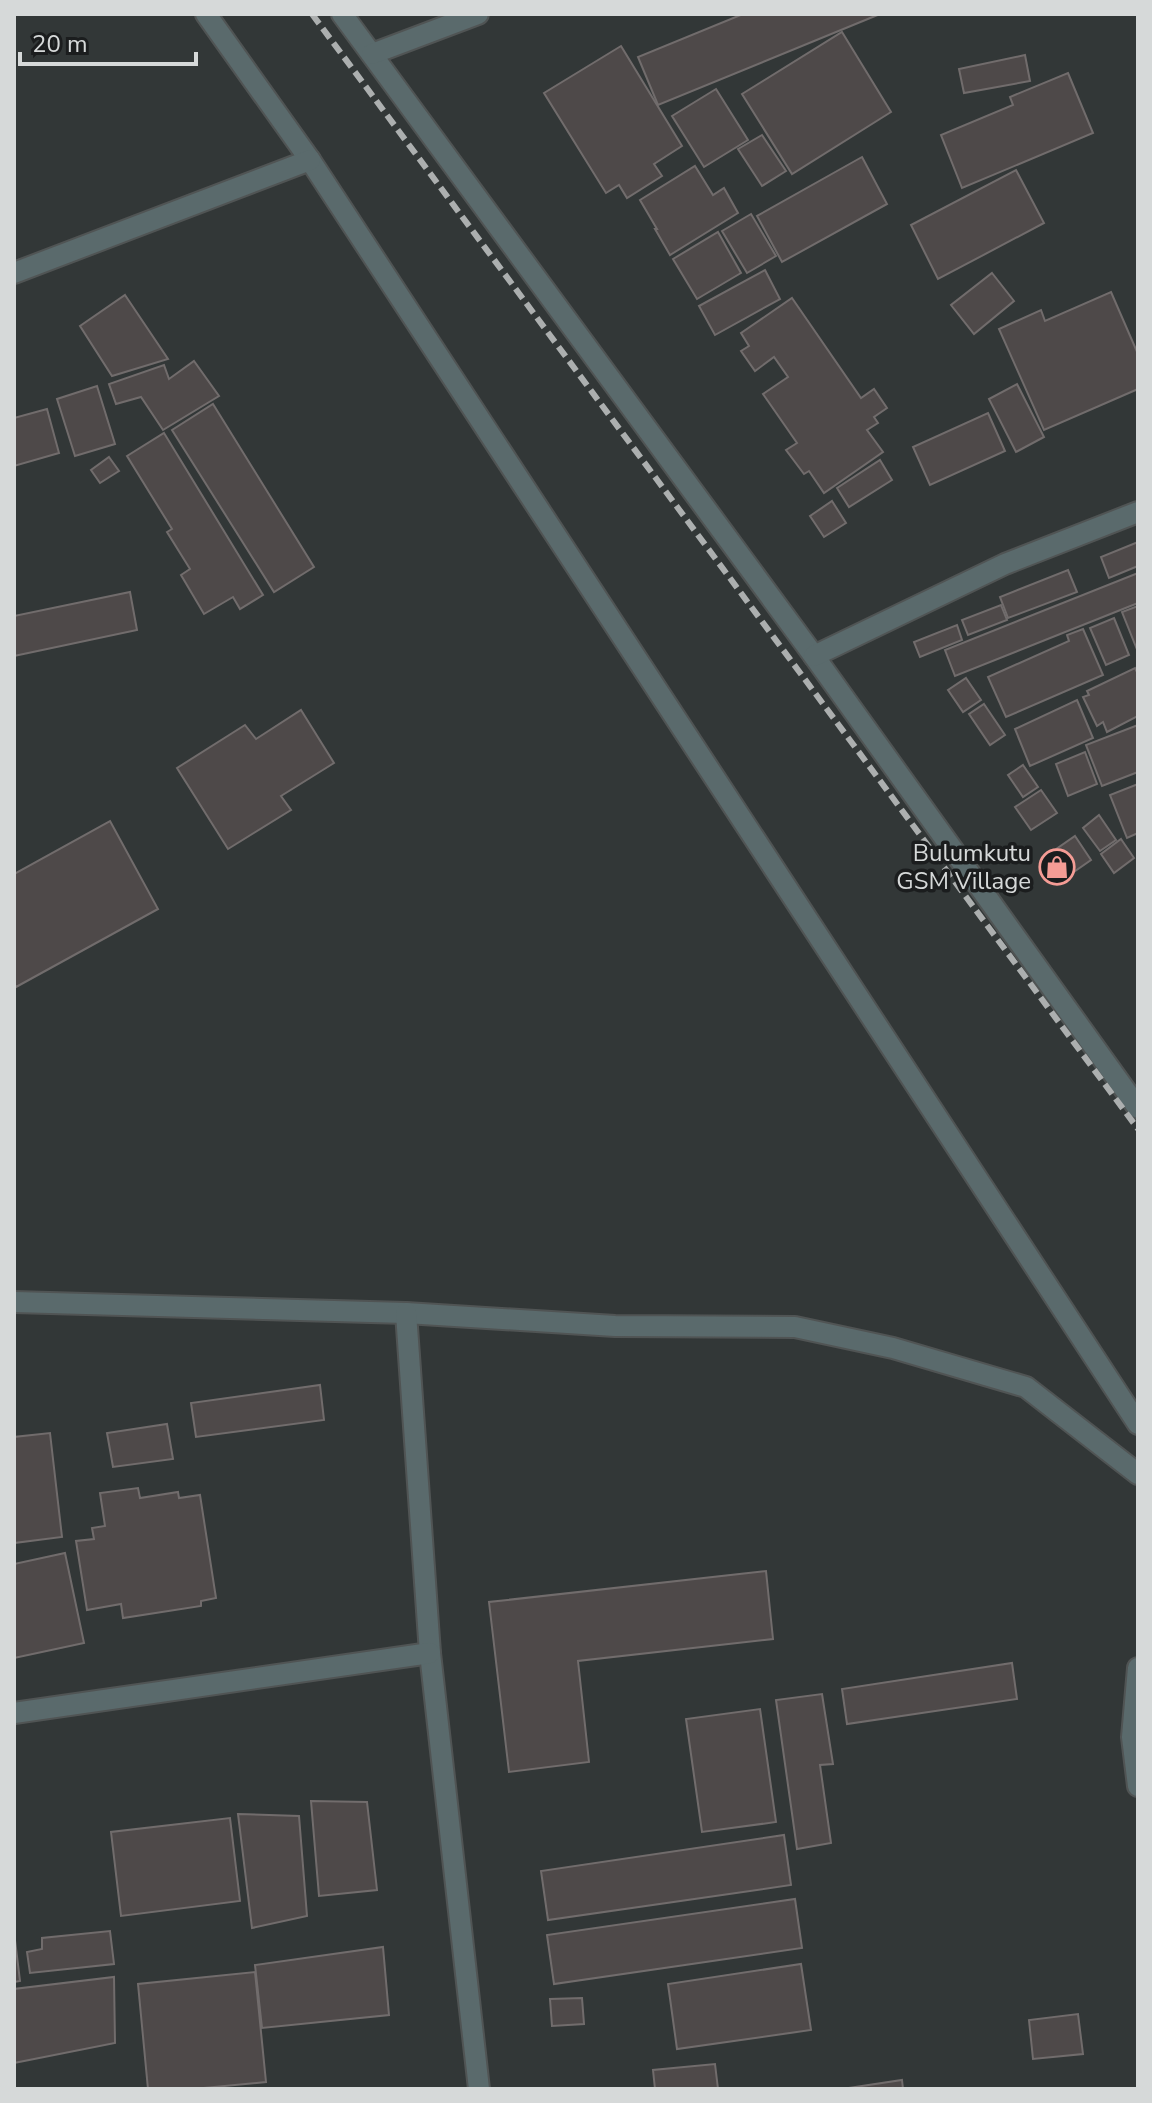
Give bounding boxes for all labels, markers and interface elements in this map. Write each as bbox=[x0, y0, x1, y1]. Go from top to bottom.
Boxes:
scale bar bbox=[20, 16, 196, 66]
text: 20 m bbox=[32, 28, 88, 60]
place label: Bulumkutu GSM Village bbox=[896, 837, 1031, 897]
shop icon: Bulumkutu GSM Village bbox=[1038, 848, 1076, 886]

